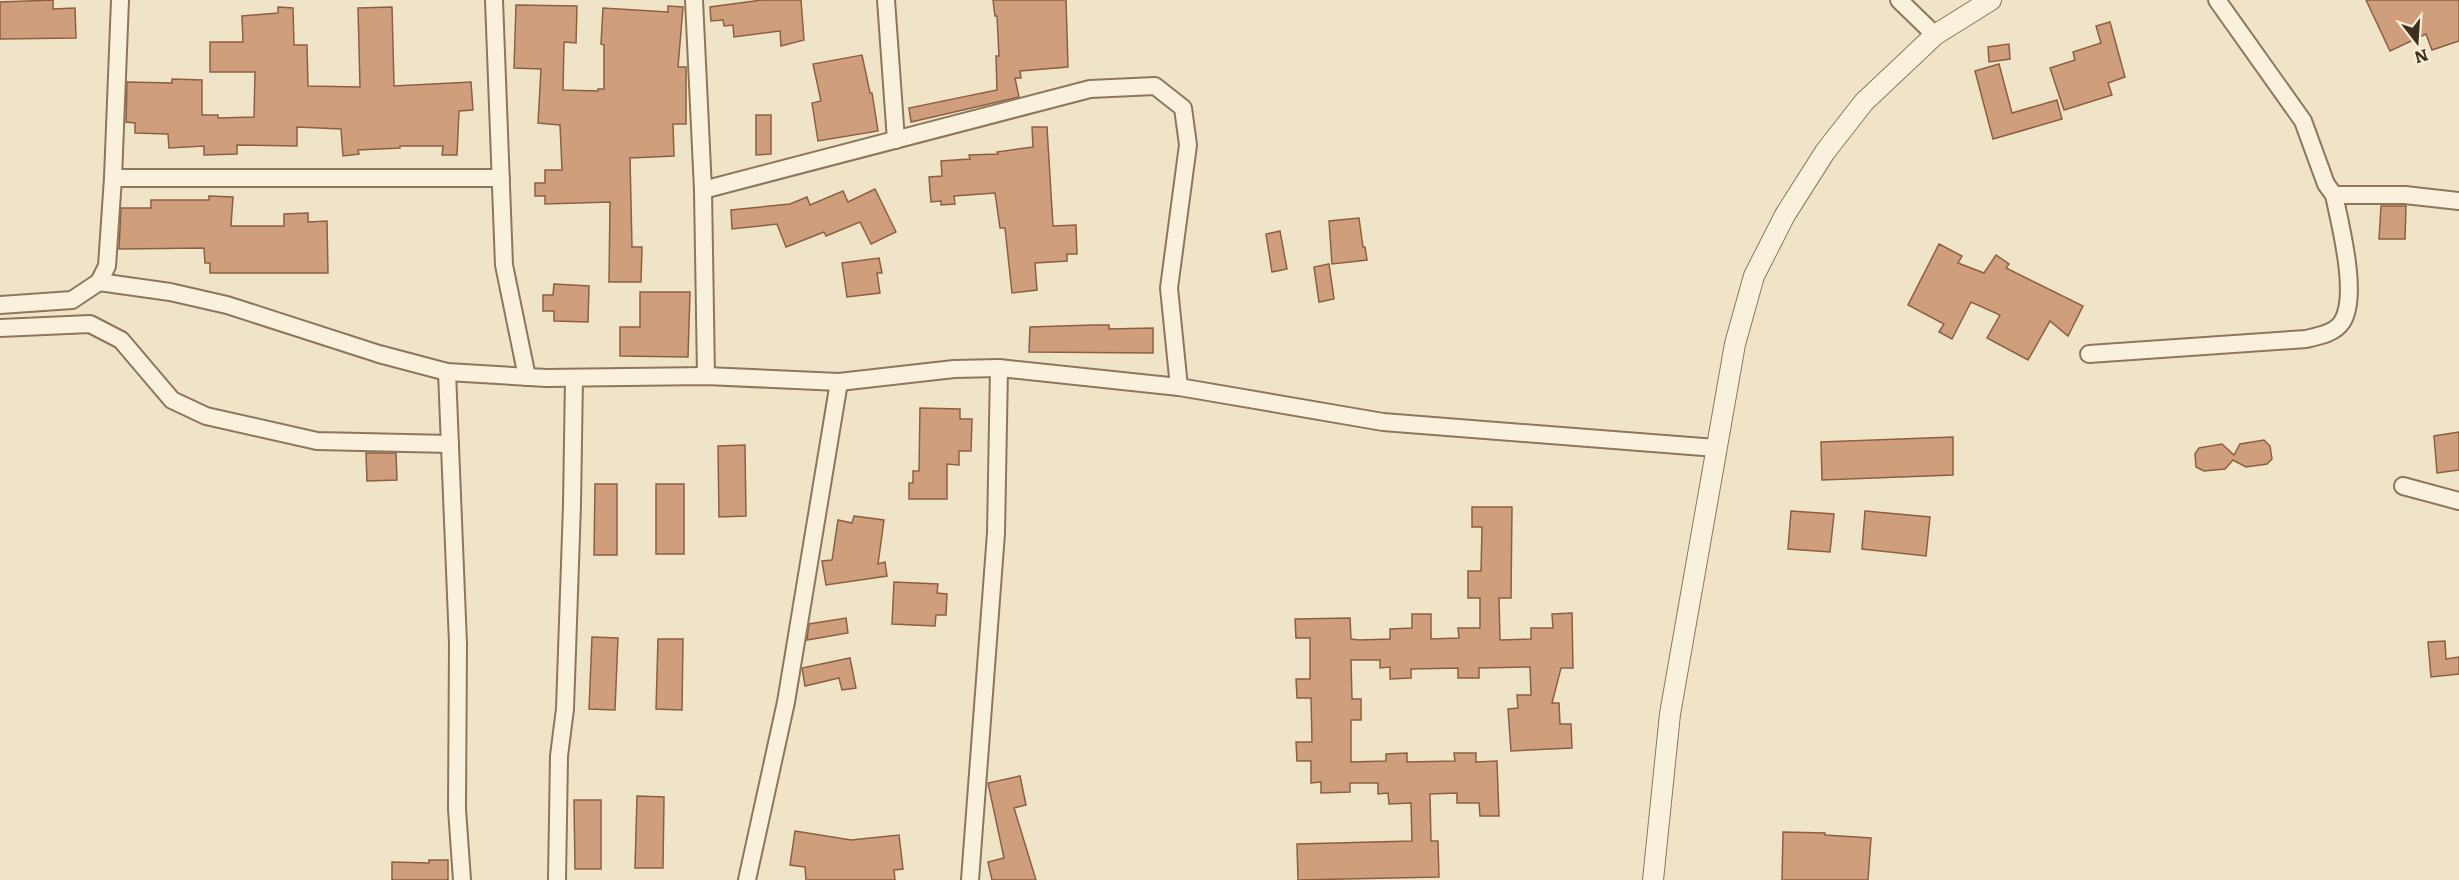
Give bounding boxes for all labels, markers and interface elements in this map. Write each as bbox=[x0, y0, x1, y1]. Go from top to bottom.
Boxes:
north arrow bbox=[2387, 12, 2447, 72]
text: N bbox=[2412, 44, 2432, 71]

